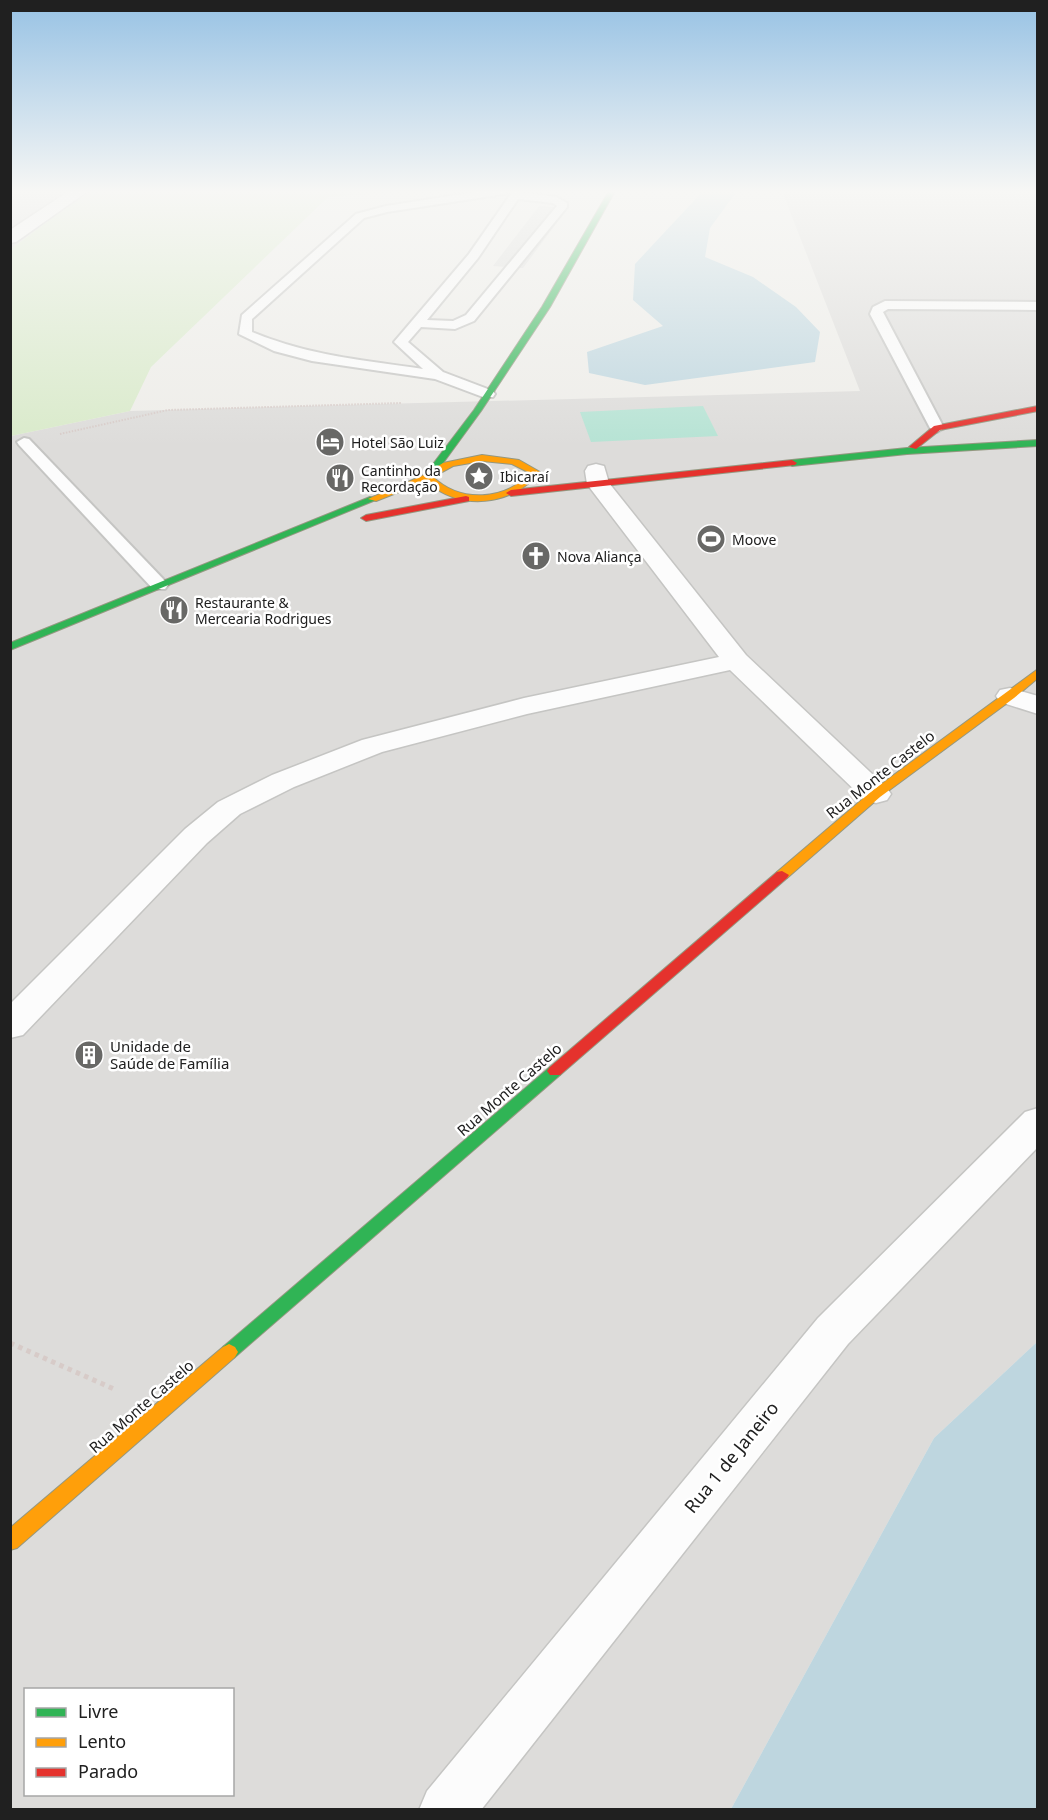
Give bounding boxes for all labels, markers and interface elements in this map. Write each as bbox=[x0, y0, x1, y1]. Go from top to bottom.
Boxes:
hotel icon: Hotel São Luiz bbox=[314, 426, 346, 458]
place label: Hotel São Luiz bbox=[351, 433, 444, 452]
place icon: Ibicaraí bbox=[463, 460, 495, 492]
place label: Cantinho da Recordação bbox=[361, 461, 441, 496]
restaurant icon: Cantinho da Recordação bbox=[324, 462, 356, 494]
place label: Ibicaraí bbox=[500, 467, 549, 486]
sports icon: Moove bbox=[695, 523, 727, 555]
place label: Moove bbox=[732, 530, 776, 549]
church icon: Nova Aliança bbox=[520, 540, 552, 572]
place label: Nova Aliança bbox=[557, 547, 642, 566]
place label: Restaurante & Mercearia Rodrigues bbox=[195, 593, 332, 628]
restaurant icon: Restaurante & Mercearia Rodrigues bbox=[158, 594, 190, 626]
street label: Rua Monte Castelo bbox=[822, 725, 938, 823]
place label: Unidade de Saúde de Família bbox=[110, 1036, 229, 1073]
street label: Rua Monte Castelo bbox=[452, 1038, 566, 1140]
building icon: Unidade de Saúde de Família bbox=[73, 1039, 105, 1071]
street label: Rua Monte Castelo bbox=[84, 1355, 198, 1457]
street label: Rua 1 de Janeiro bbox=[679, 1396, 783, 1518]
legend bbox=[24, 1688, 234, 1796]
text: Livre bbox=[78, 1699, 118, 1723]
text: Lento bbox=[78, 1729, 126, 1753]
text: Parado bbox=[78, 1759, 138, 1783]

